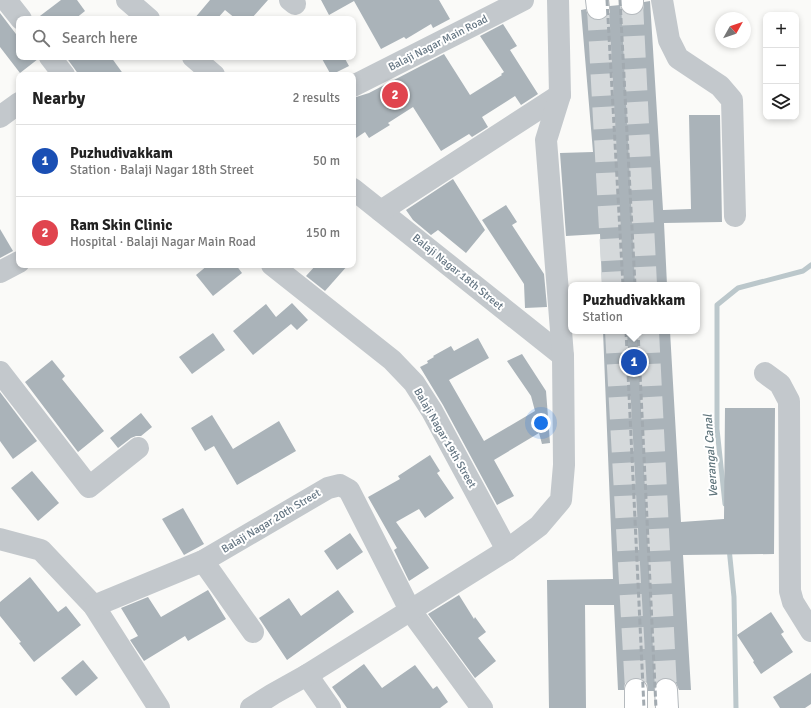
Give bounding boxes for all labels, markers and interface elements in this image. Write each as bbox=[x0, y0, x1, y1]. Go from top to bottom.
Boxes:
street label: Balaji Nagar Main Road bbox=[386, 12, 490, 74]
north arrow bbox=[715, 12, 751, 48]
map controls bbox=[763, 12, 799, 120]
button: + bbox=[763, 12, 799, 48]
search box bbox=[16, 16, 356, 60]
icon: search bbox=[30, 27, 52, 49]
text: Search here bbox=[62, 29, 138, 47]
button: − bbox=[763, 48, 799, 84]
pin: 2 bbox=[382, 80, 408, 110]
button: layers bbox=[763, 84, 799, 120]
text: Nearby bbox=[32, 88, 85, 109]
text: 2 results bbox=[292, 90, 340, 106]
text: Puzhudivakkam bbox=[70, 144, 173, 162]
text: 1 bbox=[41, 153, 49, 169]
text: 50 m bbox=[313, 153, 340, 169]
text: Station · Balaji Nagar 18th Street bbox=[70, 162, 254, 178]
text: Ram Skin Clinic bbox=[70, 216, 172, 234]
text: 2 bbox=[41, 225, 49, 241]
text: 150 m bbox=[306, 225, 340, 241]
street label: Balaji Nagar 18th Street bbox=[410, 231, 506, 313]
text: Hospital · Balaji Nagar Main Road bbox=[70, 234, 256, 250]
popup bbox=[568, 282, 700, 334]
text: Puzhudivakkam bbox=[583, 291, 685, 309]
text: Station bbox=[583, 309, 623, 325]
pin: 1 bbox=[621, 347, 647, 377]
street label: Balaji Nagar 19th Street bbox=[411, 386, 479, 490]
water label: Veerangal Canal bbox=[701, 412, 721, 498]
your location bbox=[531, 413, 551, 433]
street label: Balaji Nagar 20th Street bbox=[219, 486, 323, 556]

